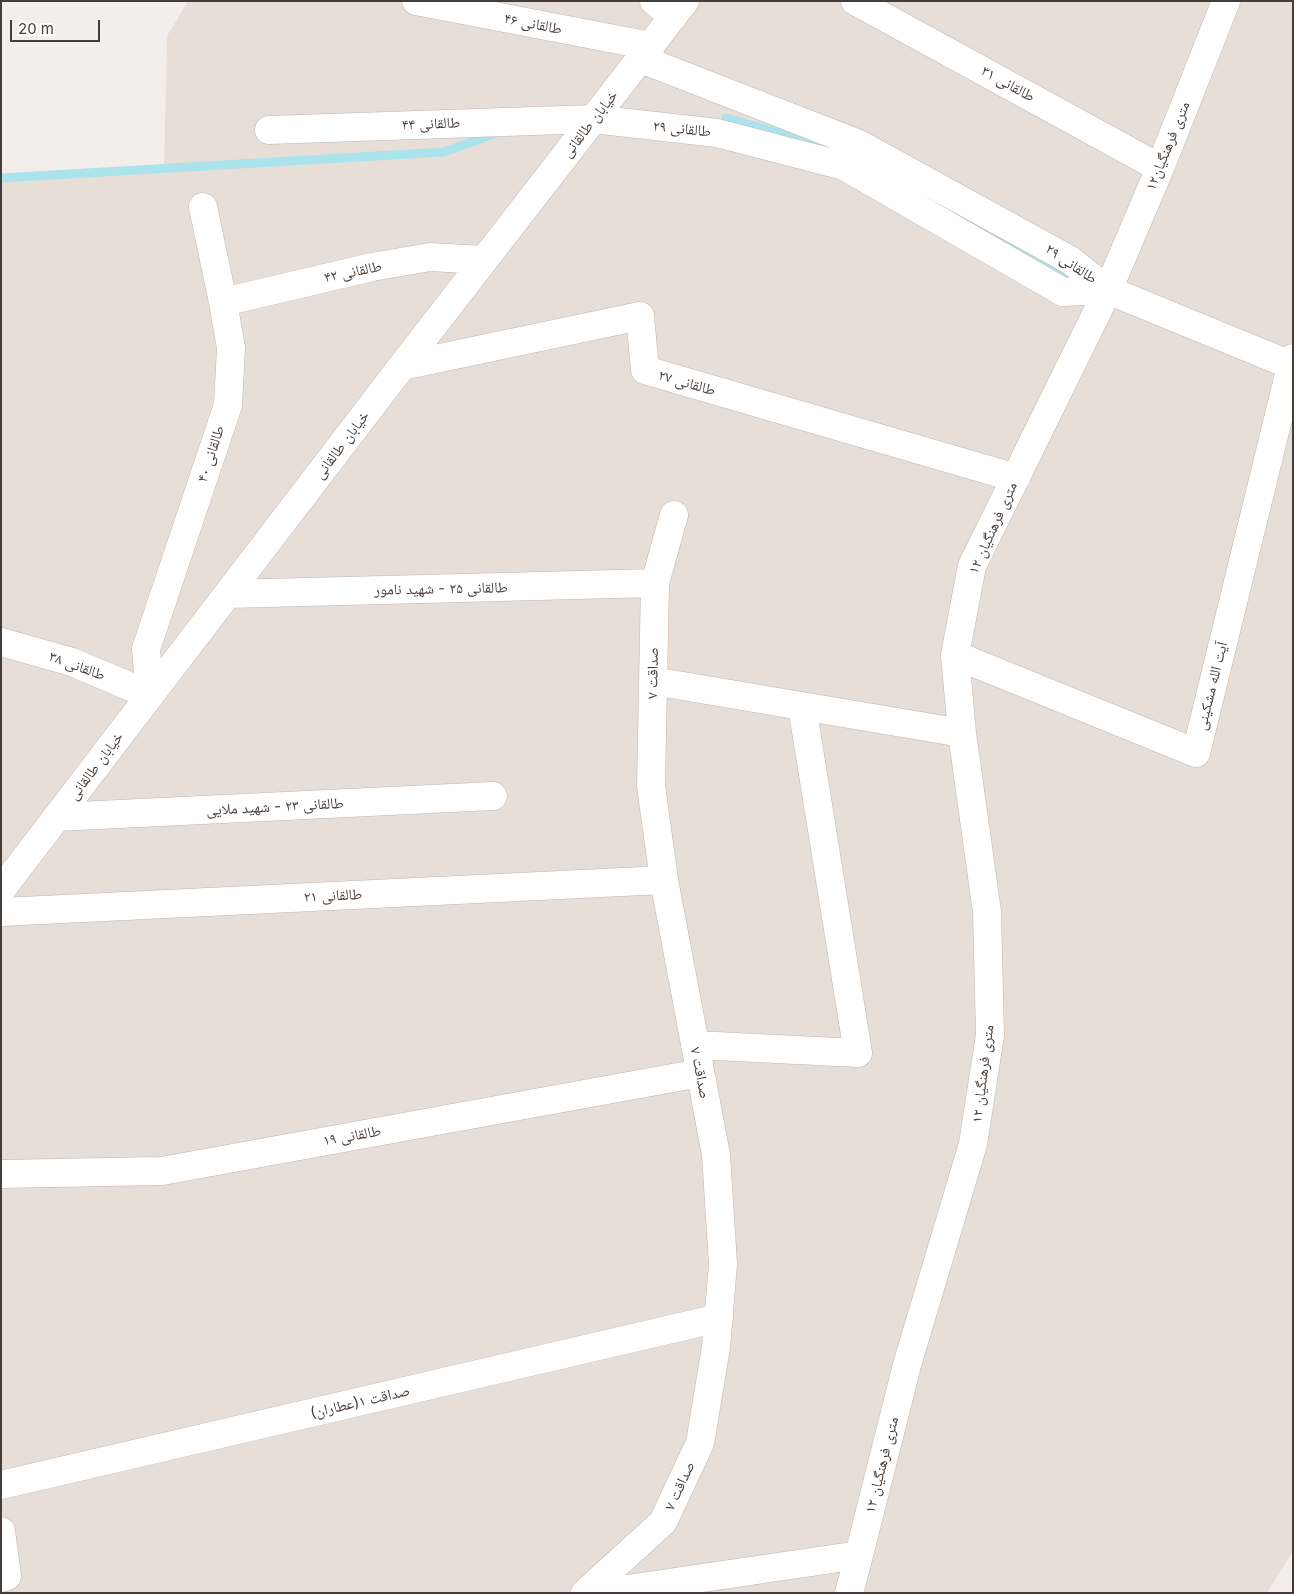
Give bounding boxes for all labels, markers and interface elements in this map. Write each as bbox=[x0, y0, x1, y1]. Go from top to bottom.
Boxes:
scale bar bbox=[12, 10, 102, 42]
street label: طالقانی ۴۶ bbox=[503, 10, 563, 38]
text: 20 m bbox=[18, 19, 54, 38]
street label: طالقانی ۳۱ bbox=[978, 62, 1038, 106]
street label: خیابان طالقانی bbox=[558, 87, 622, 161]
street label: ۱۲متری فرهنگیان bbox=[1142, 99, 1194, 193]
street label: طالقانی ۴۴ bbox=[401, 114, 461, 134]
street label: طالقانی ۲۹ bbox=[652, 117, 712, 141]
street label: طالقانی ۲۹ bbox=[1042, 240, 1100, 288]
street label: طالقانی ۴۲ bbox=[322, 257, 384, 287]
street label: طالقانی ۲۷ bbox=[656, 366, 718, 400]
street label: خیابان طالقانی bbox=[311, 407, 373, 483]
street label: طالقانی ۴۰ bbox=[193, 423, 229, 485]
street label: ۱۲ متری فرهنگیان bbox=[965, 479, 1021, 577]
street label: طالقانی ۲۵ - شهید نامور bbox=[374, 579, 508, 599]
street label: آیت الله مشکینی bbox=[1192, 640, 1232, 732]
street label: صداقت ۷ bbox=[644, 647, 662, 699]
street label: طالقانی ۳۸ bbox=[46, 648, 108, 684]
street label: خیابان طالقانی bbox=[65, 728, 127, 804]
street label: طالقانی ۲۳ - شهید ملایی bbox=[206, 794, 344, 820]
street label: طالقانی ۲۱ bbox=[303, 885, 363, 907]
street label: ۱۲ متری فرهنگیان bbox=[968, 1024, 998, 1124]
street label: صداقت ۷ bbox=[686, 1046, 714, 1100]
street label: طالقانی ۱۹ bbox=[322, 1122, 382, 1150]
street label: صداقت ۱(عطاران) bbox=[308, 1382, 412, 1422]
street label: ۱۲ متری فرهنگیان bbox=[861, 1415, 903, 1515]
street label: صداقت ۷ bbox=[661, 1459, 699, 1513]

